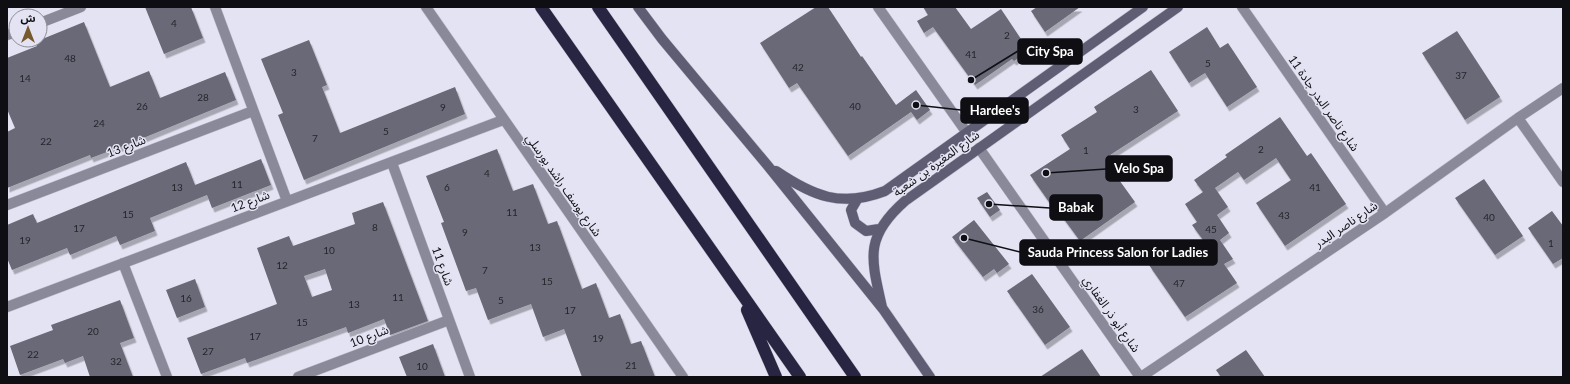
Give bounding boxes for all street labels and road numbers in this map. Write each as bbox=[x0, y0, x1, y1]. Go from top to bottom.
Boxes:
street label: شارع ناصر البدر جادة 11 bbox=[1284, 52, 1363, 155]
street label: شارع المغيرة بن شعبة bbox=[890, 127, 983, 201]
street label: شارع يوسف راشد بورسلي bbox=[521, 131, 605, 241]
street label: شارع 13 bbox=[104, 132, 148, 162]
street label: شارع 12 bbox=[228, 187, 272, 217]
street label: شارع ناصر البدر bbox=[1311, 197, 1381, 253]
street label: شارع 11 bbox=[427, 244, 457, 288]
street label: شارع أبو ذر الغفاري bbox=[1078, 273, 1144, 357]
street label: شارع 10 bbox=[347, 322, 391, 352]

